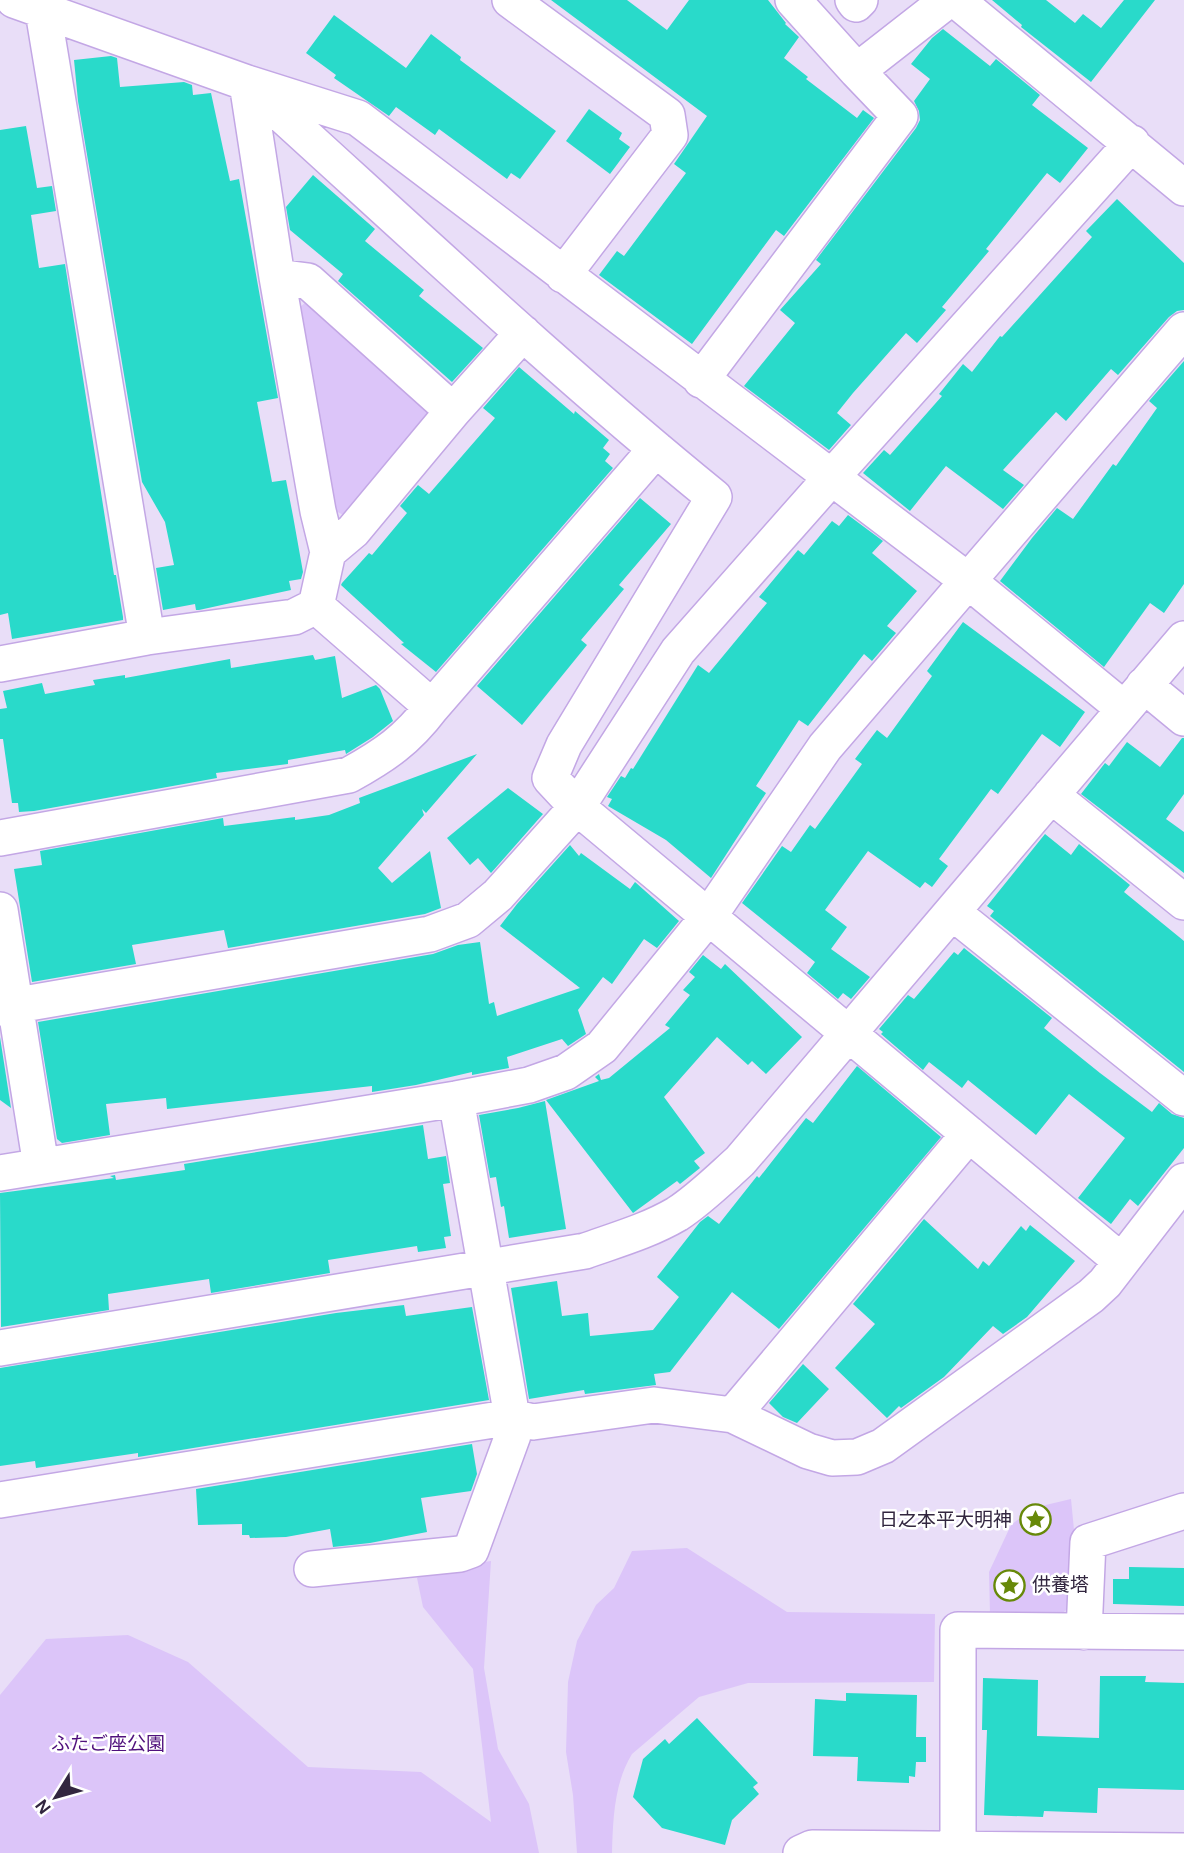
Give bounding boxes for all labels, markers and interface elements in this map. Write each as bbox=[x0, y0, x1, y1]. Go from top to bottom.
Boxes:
place icon: 日之本平大明神 bbox=[1018, 1503, 1052, 1537]
place label: 日之本平大明神 bbox=[879, 1509, 1012, 1531]
place icon: 供養塔 bbox=[992, 1568, 1026, 1602]
place label: 供養塔 bbox=[1032, 1574, 1089, 1596]
park label: ふたご座公園 bbox=[51, 1733, 165, 1755]
north arrow bbox=[21, 1762, 91, 1832]
text: N bbox=[30, 1795, 56, 1819]

